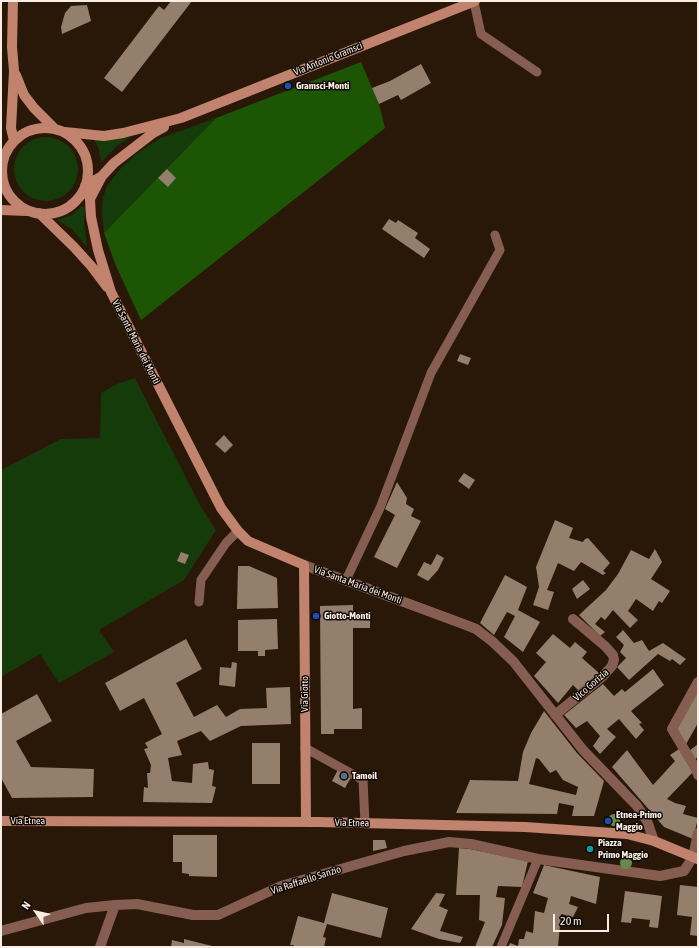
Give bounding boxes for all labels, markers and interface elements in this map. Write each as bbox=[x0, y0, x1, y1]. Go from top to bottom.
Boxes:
street label: Via Antonio Gramsci bbox=[292, 40, 364, 78]
place label: Gramsci-Monti bbox=[296, 80, 349, 92]
marker: Gramsci-Monti bbox=[283, 81, 293, 91]
street label: Via Santa Maria dei Monti bbox=[110, 298, 162, 386]
street label: Via Santa Maria dei Monti bbox=[312, 563, 404, 607]
place label: Giotto-Monti bbox=[324, 610, 371, 622]
marker: Giotto-Monti bbox=[311, 611, 321, 621]
street label: Vico Gorizia bbox=[571, 666, 611, 704]
street label: Via Giotto bbox=[299, 676, 311, 712]
place label: Tamoil bbox=[352, 770, 377, 782]
marker: Tamoil bbox=[339, 771, 349, 781]
place label: Etnea-Primo Maggio bbox=[616, 809, 662, 832]
street label: Via Etnea bbox=[11, 815, 45, 827]
marker: Etnea-Primo Maggio bbox=[603, 816, 613, 826]
street label: Via Etnea bbox=[335, 817, 369, 829]
place label: Piazza Primo Maggio bbox=[598, 837, 648, 860]
marker: Piazza Primo Maggio bbox=[585, 844, 595, 854]
street label: Via Raffaello Sanzio bbox=[269, 863, 343, 897]
north arrow bbox=[16, 892, 56, 932]
text: N bbox=[19, 899, 33, 911]
scale bar bbox=[555, 906, 611, 932]
text: 20 m bbox=[560, 914, 582, 928]

